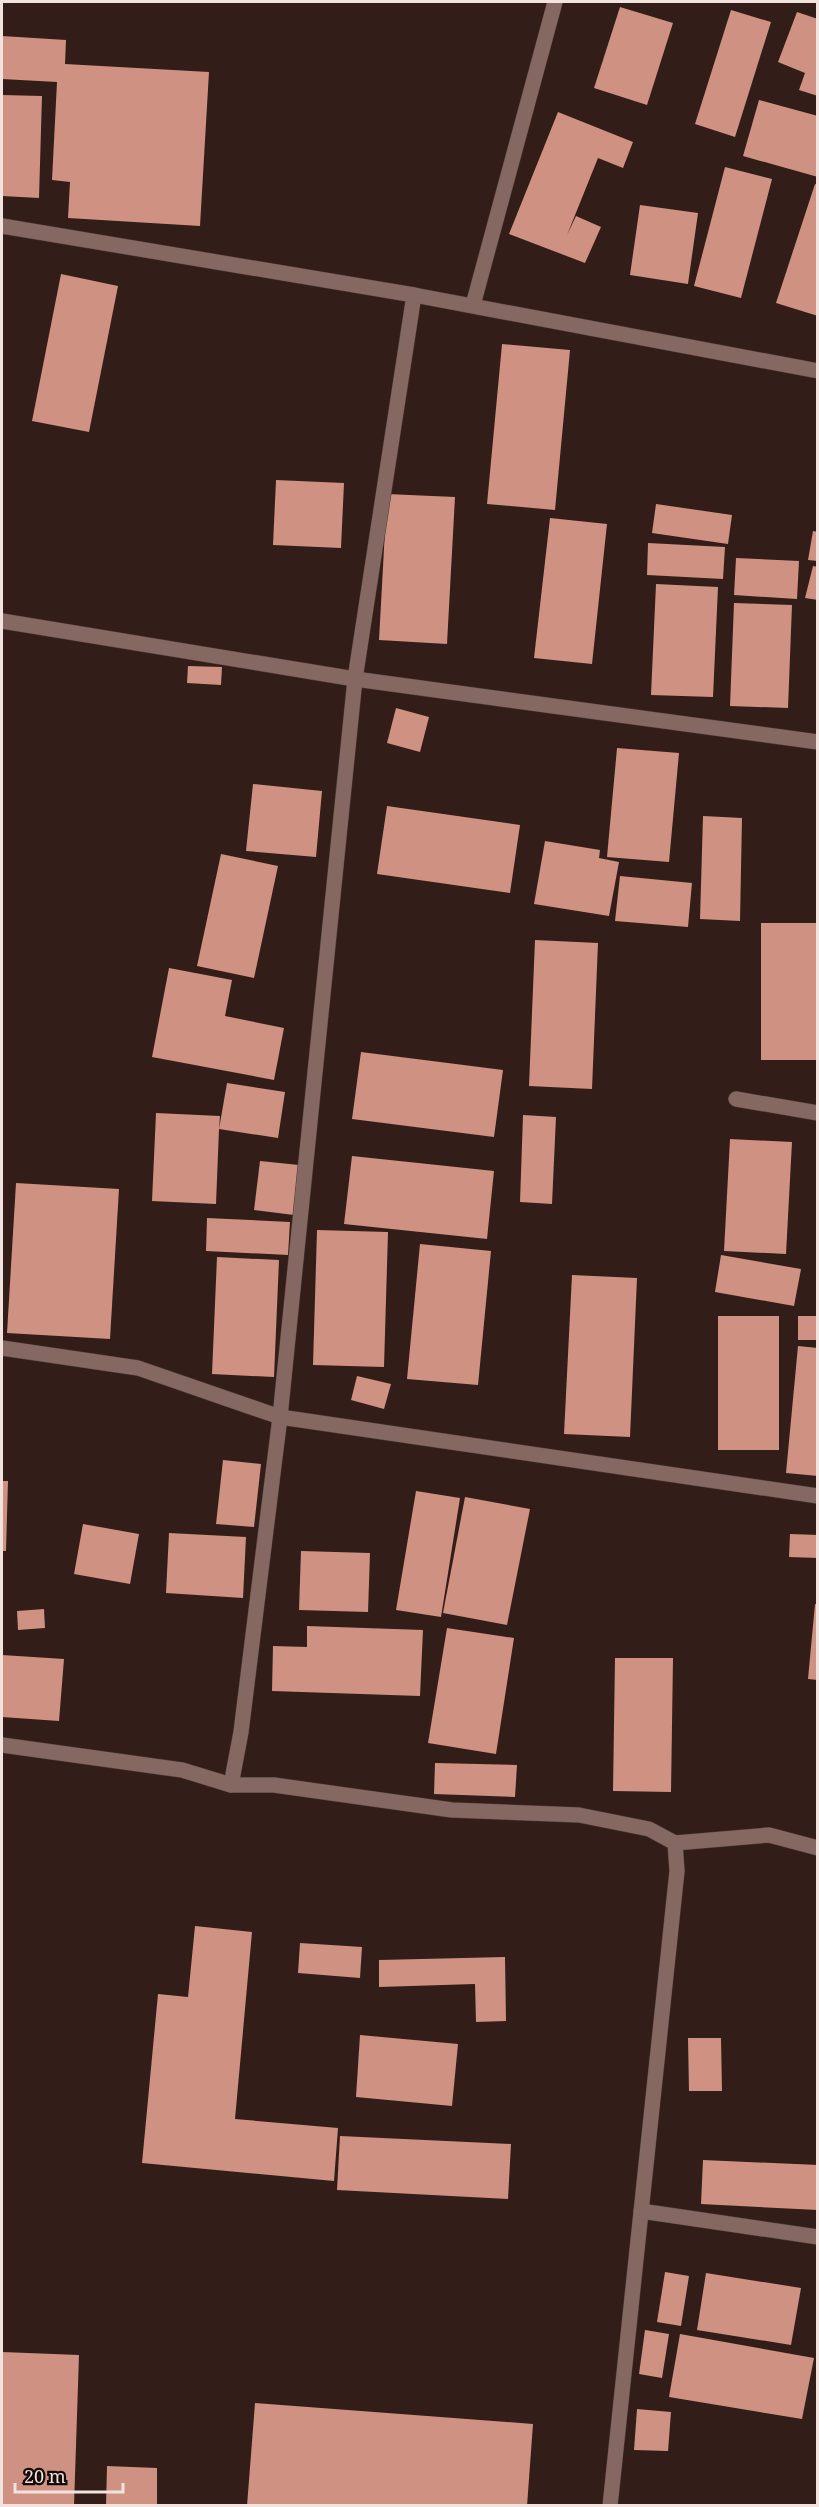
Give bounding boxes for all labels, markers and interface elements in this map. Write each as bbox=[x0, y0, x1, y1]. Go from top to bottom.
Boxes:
scale bar bbox=[15, 2456, 123, 2494]
text: 20 m bbox=[24, 2464, 66, 2488]

